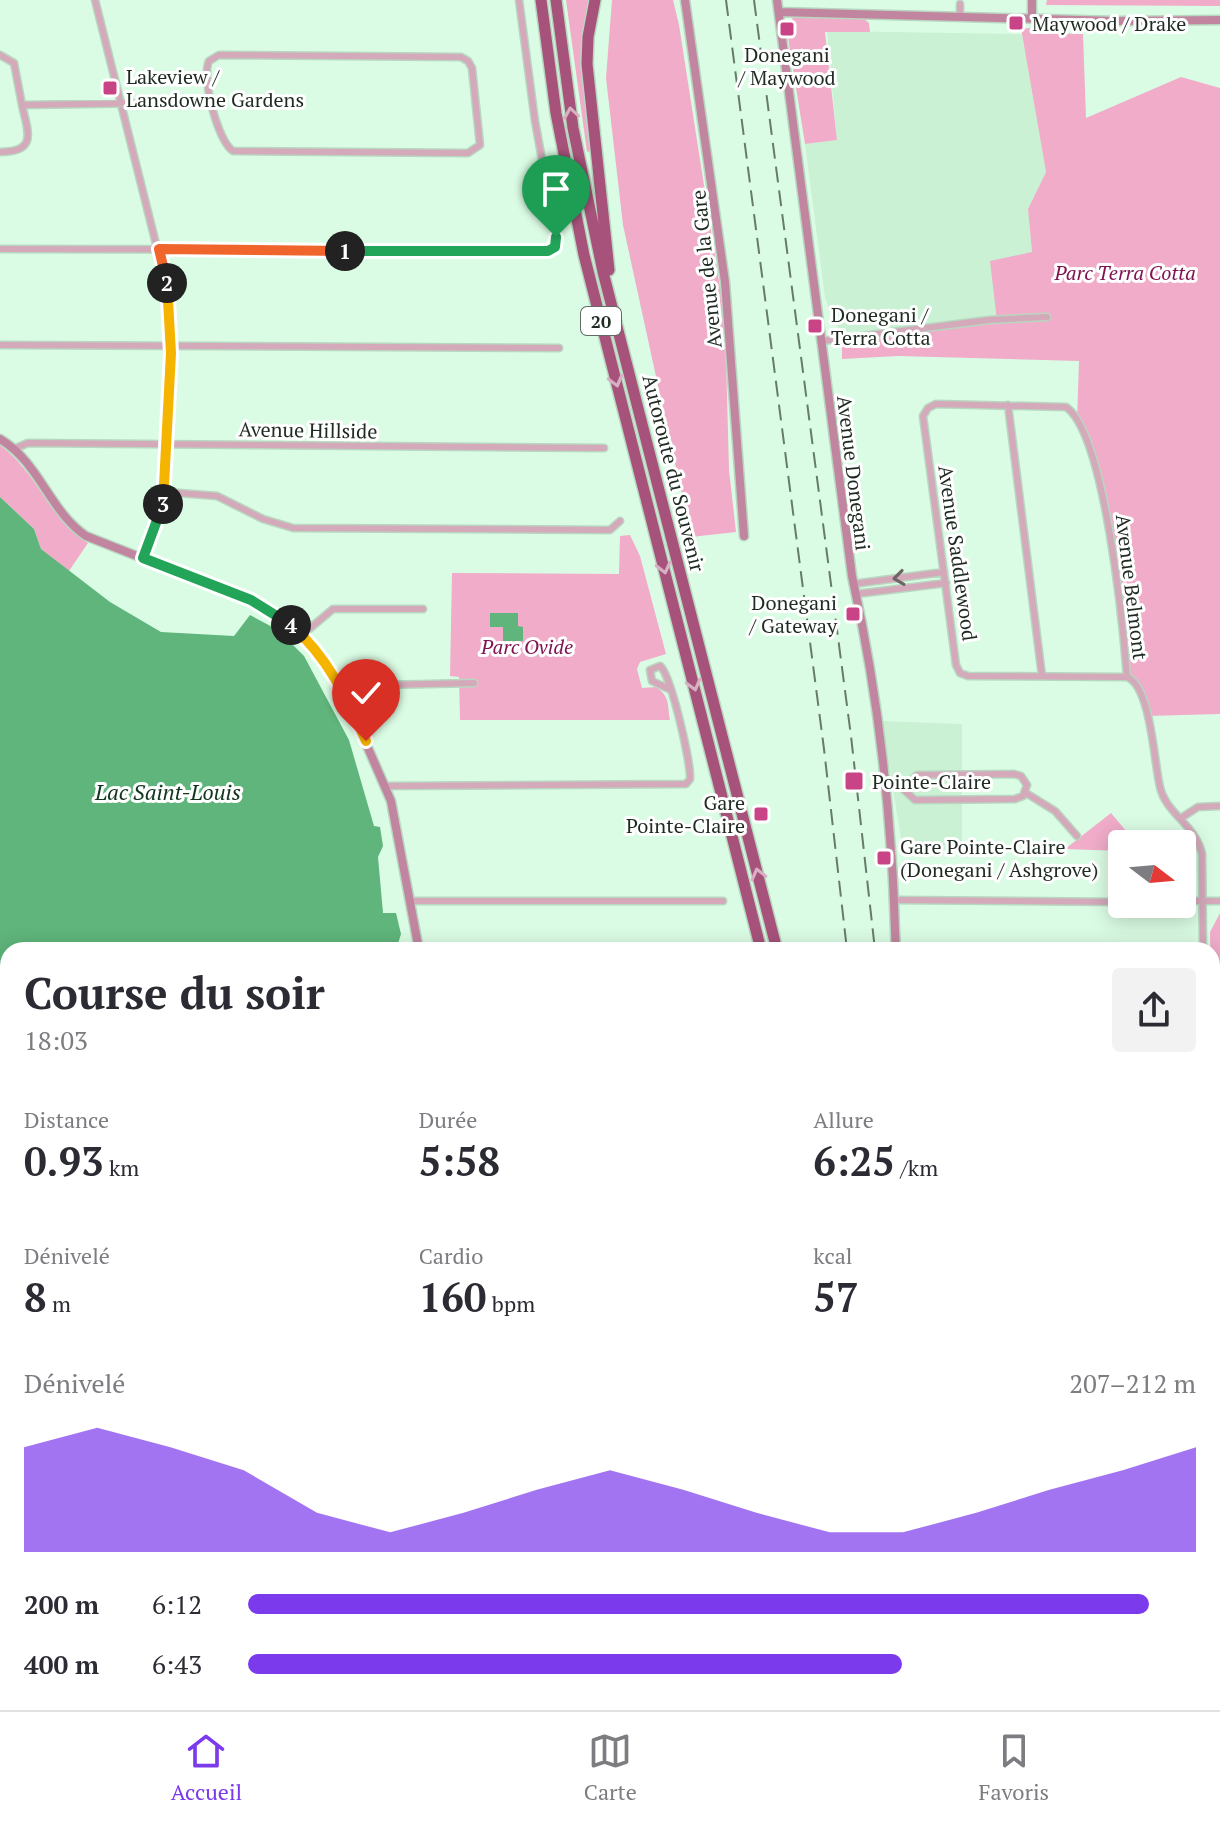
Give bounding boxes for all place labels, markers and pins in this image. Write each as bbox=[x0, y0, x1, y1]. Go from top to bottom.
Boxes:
place label: Maywood / Drake bbox=[1032, 10, 1186, 37]
marker: Maywood / Drake bbox=[1007, 14, 1025, 32]
marker: Donegani / Maywood bbox=[778, 20, 796, 38]
place label: Donegani / Maywood bbox=[737, 41, 836, 91]
place label: Lakeview / Lansdowne Gardens bbox=[126, 63, 304, 113]
marker: Lakeview / Lansdowne Gardens bbox=[101, 79, 119, 97]
pin bbox=[522, 155, 590, 237]
pin: 1 bbox=[325, 231, 365, 271]
pin: 2 bbox=[147, 263, 187, 303]
place label: Donegani / Terra Cotta bbox=[831, 301, 931, 351]
marker: Donegani / Terra Cotta bbox=[806, 317, 824, 335]
pin: 3 bbox=[143, 484, 183, 524]
place label: Donegani / Gateway bbox=[748, 589, 838, 639]
pin: 4 bbox=[271, 605, 311, 645]
marker: Donegani / Gateway bbox=[844, 605, 862, 623]
pin bbox=[332, 659, 400, 741]
place label: Pointe-Claire bbox=[872, 768, 991, 795]
marker: Pointe-Claire bbox=[843, 770, 865, 792]
place label: Gare Pointe-Claire bbox=[626, 789, 745, 839]
marker: Gare Pointe-Claire bbox=[752, 805, 770, 823]
place label: Gare Pointe-Claire (Donegani / Ashgrove) bbox=[900, 833, 1098, 883]
marker: Gare Pointe-Claire (Donegani / Ashgrove) bbox=[875, 849, 893, 867]

